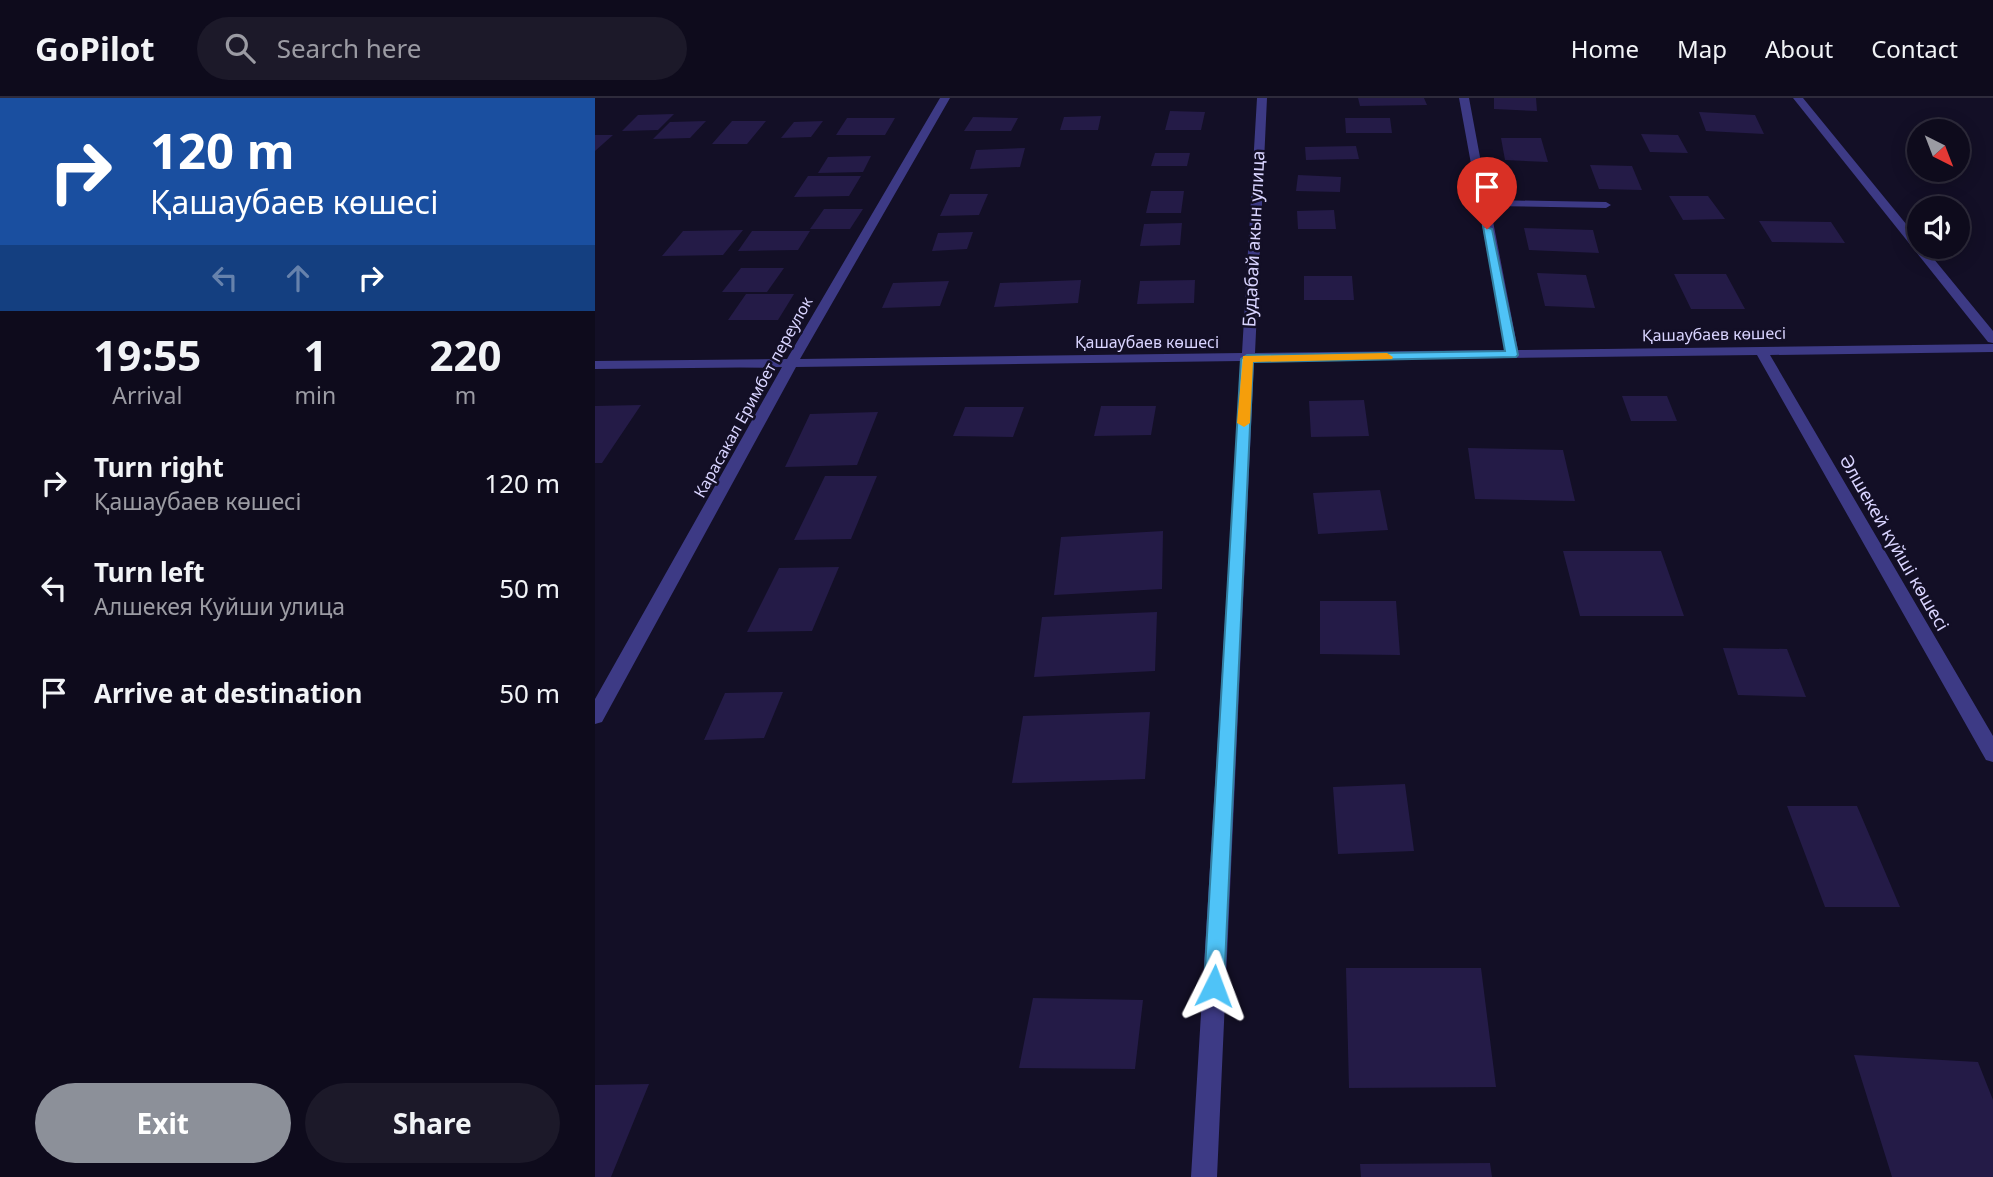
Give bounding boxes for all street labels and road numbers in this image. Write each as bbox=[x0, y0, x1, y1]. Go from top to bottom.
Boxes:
street label: Будабай акын улица bbox=[1236, 150, 1270, 328]
street label: Карасакал Еримбет переулок bbox=[688, 292, 818, 501]
street label: Қашаубаев көшесі bbox=[1642, 322, 1786, 346]
street label: Қашаубаев көшесі bbox=[1075, 331, 1219, 353]
street label: Әлшекей күйші көшесі bbox=[1835, 450, 1955, 635]

